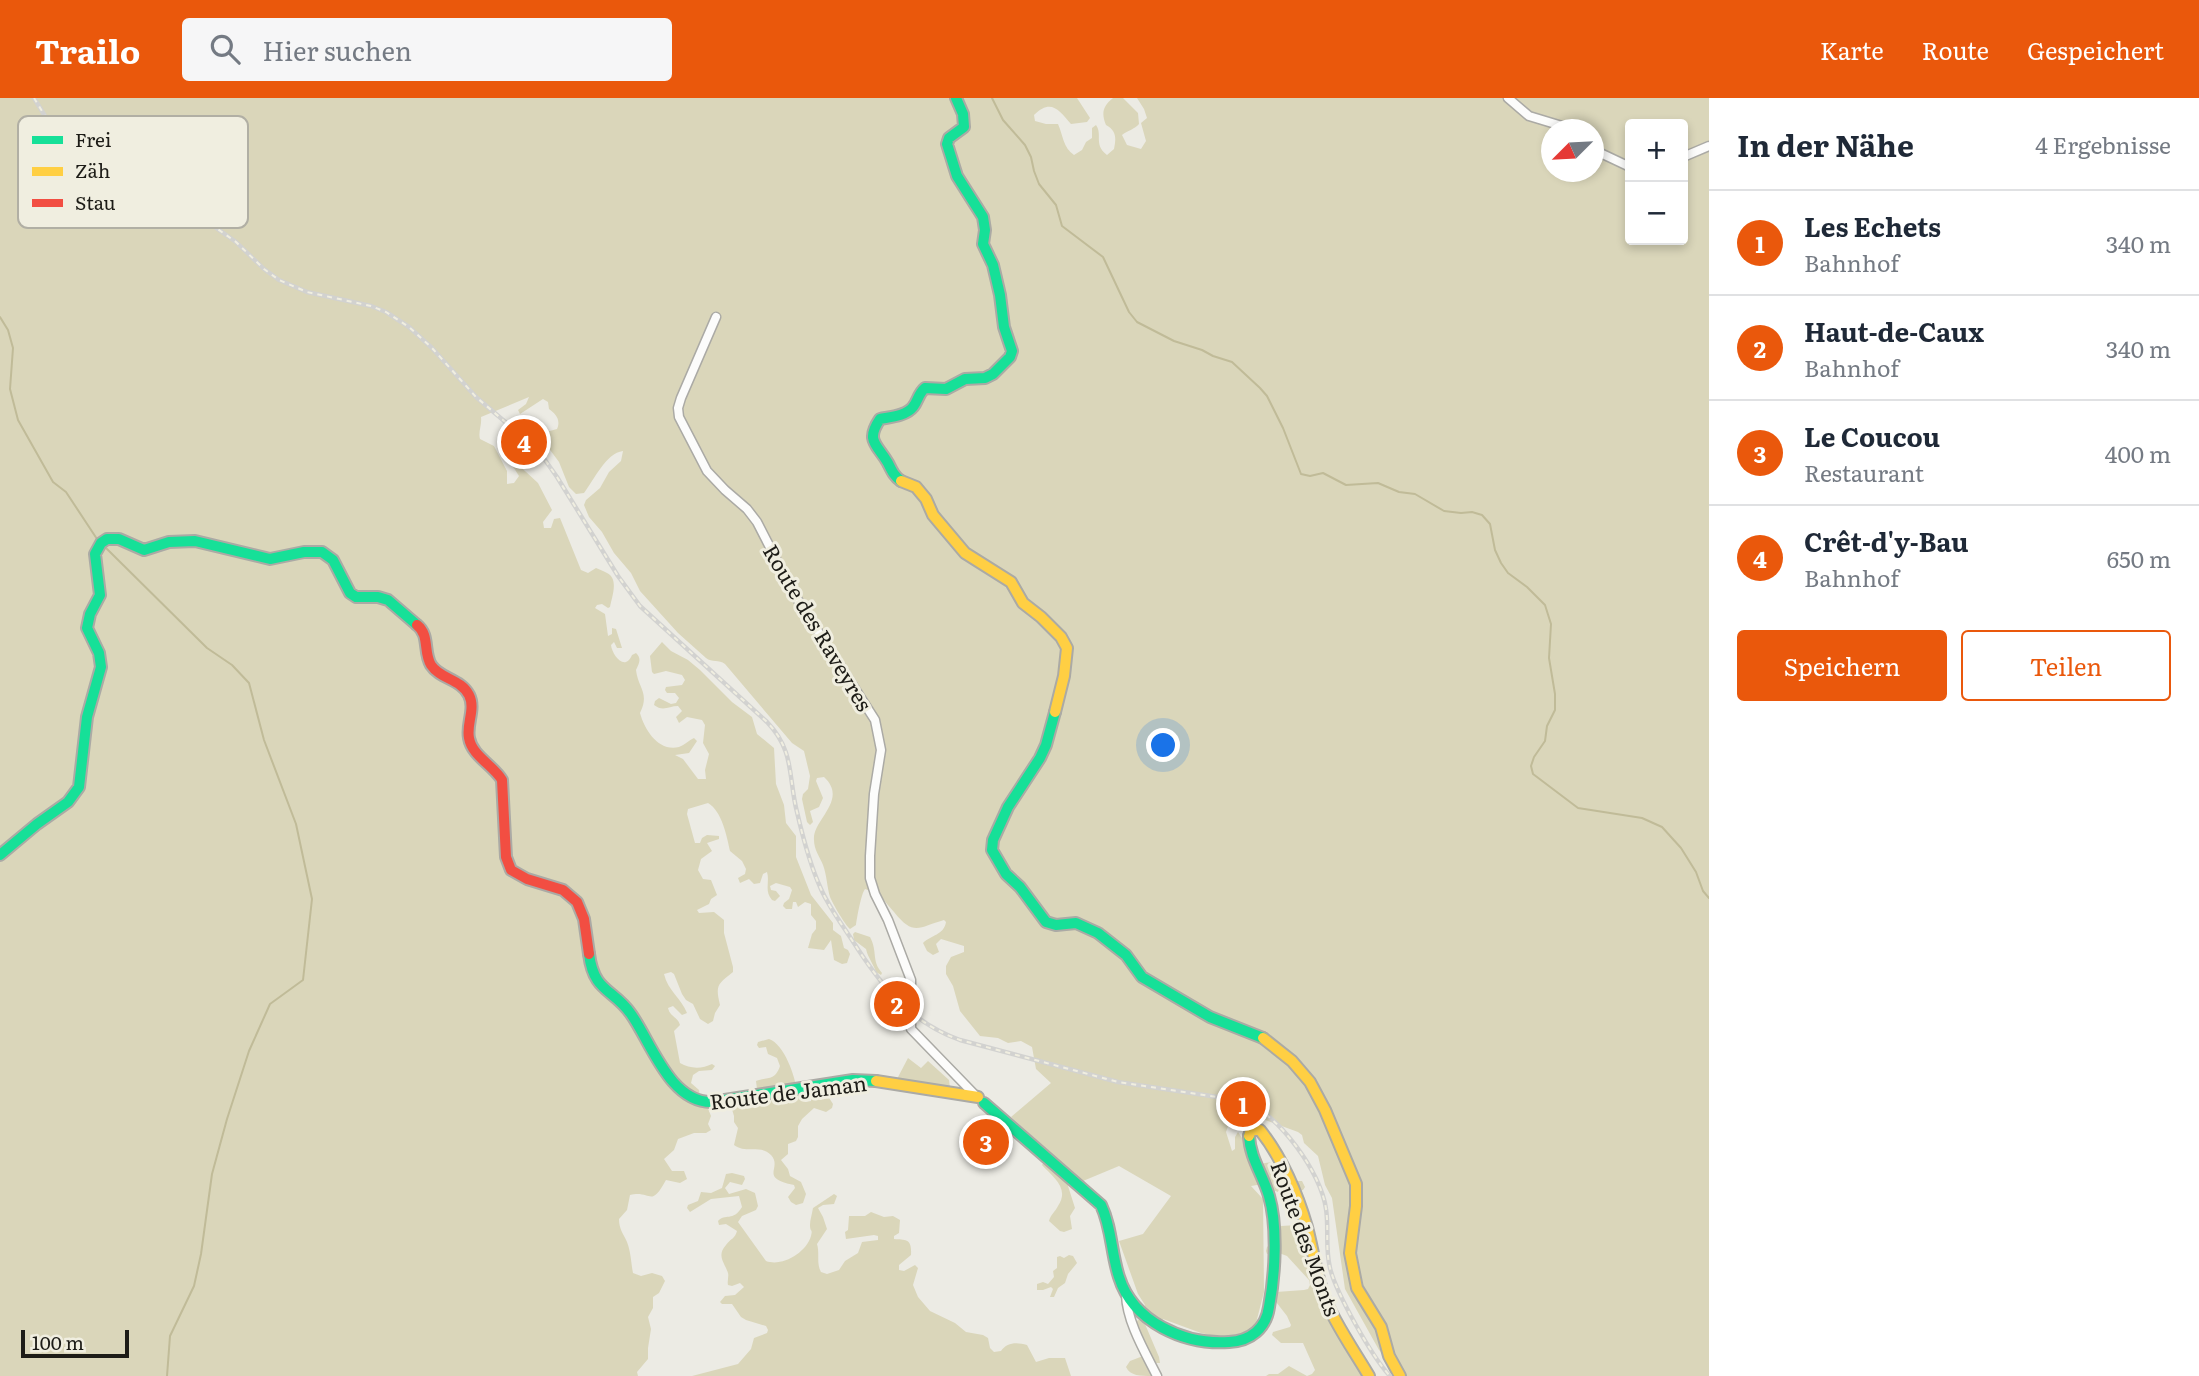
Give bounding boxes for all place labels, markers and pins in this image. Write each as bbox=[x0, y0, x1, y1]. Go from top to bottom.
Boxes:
pin: 4 bbox=[501, 416, 547, 468]
pin: 2 bbox=[874, 978, 920, 1030]
pin: 1 bbox=[1220, 1078, 1266, 1130]
pin: 3 bbox=[963, 1116, 1009, 1168]

